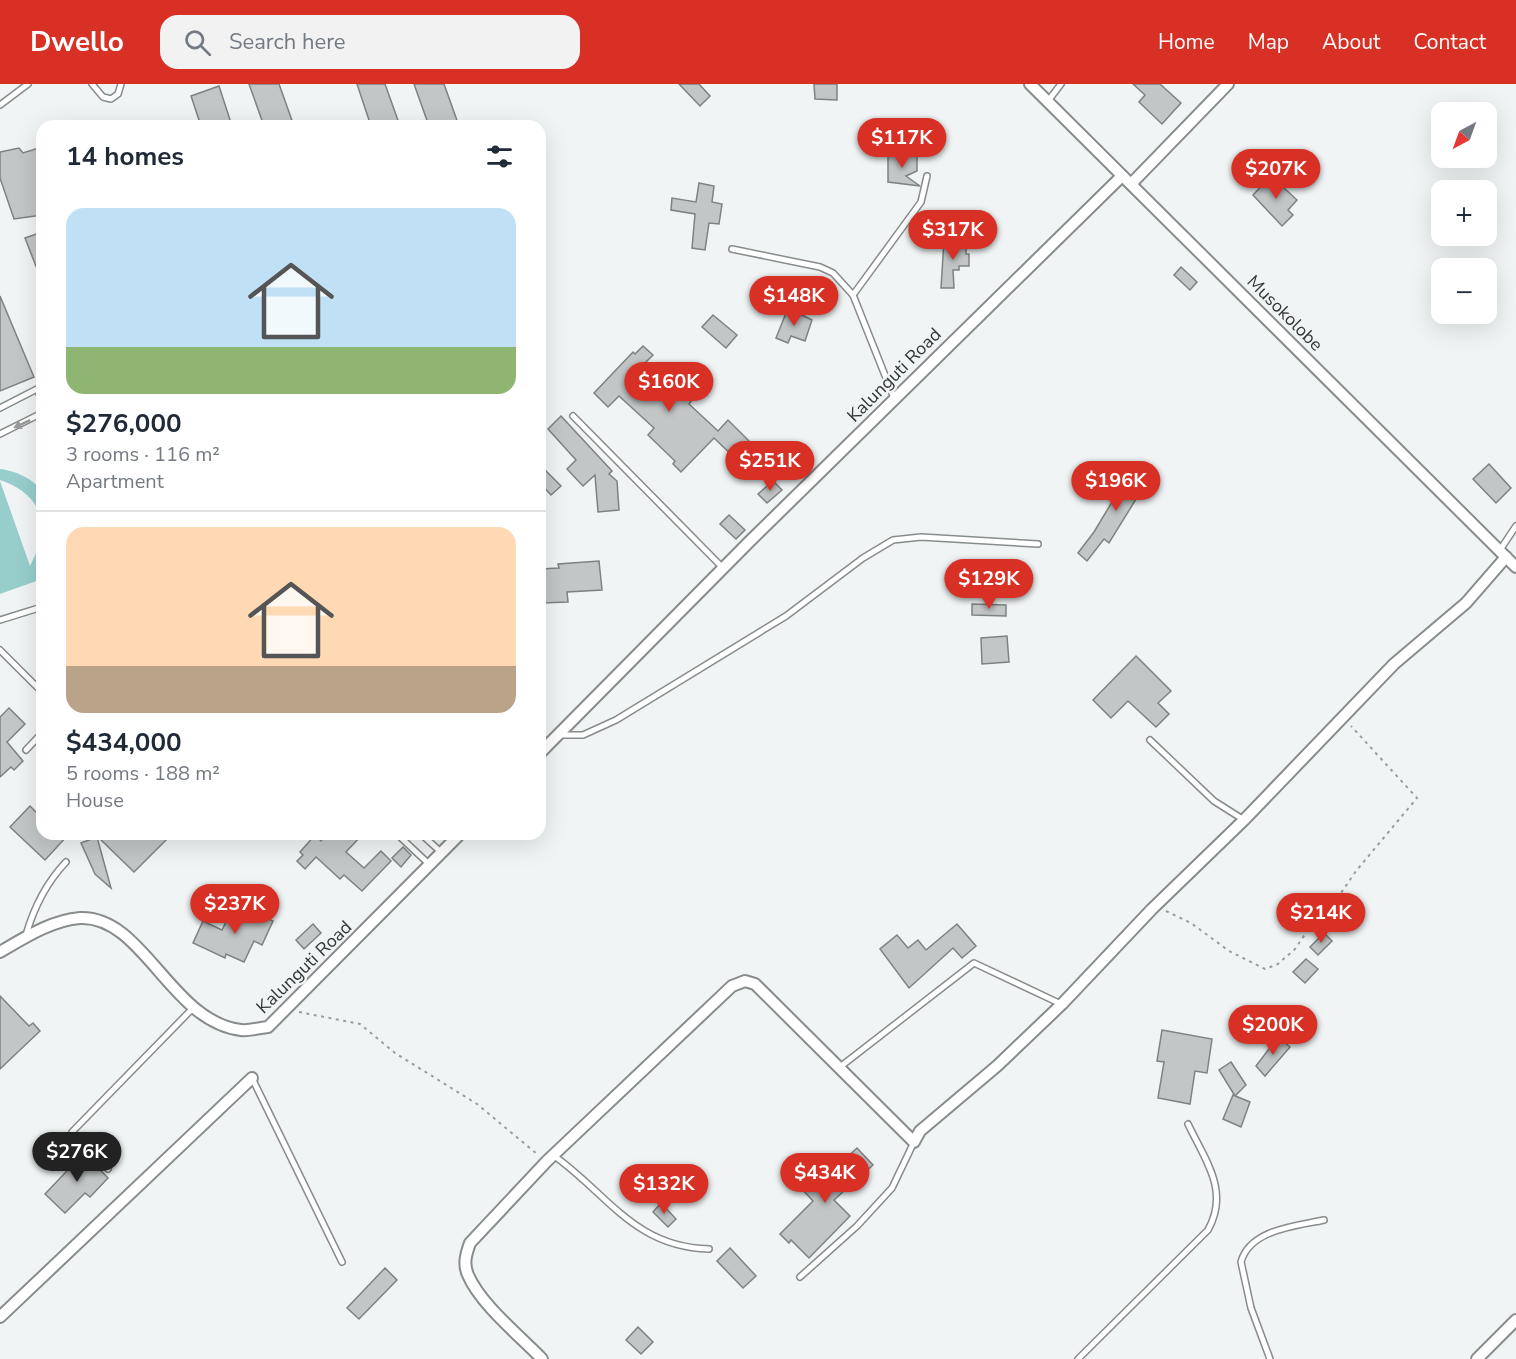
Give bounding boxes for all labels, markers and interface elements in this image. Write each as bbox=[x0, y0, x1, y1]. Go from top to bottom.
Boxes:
search box bbox=[160, 15, 580, 69]
text: Dwello bbox=[30, 23, 124, 61]
icon: search bbox=[181, 26, 214, 59]
text: Search here bbox=[229, 27, 346, 57]
text: Home bbox=[1158, 28, 1215, 56]
text: Map bbox=[1248, 28, 1289, 56]
text: About bbox=[1322, 28, 1380, 56]
text: Contact bbox=[1413, 28, 1486, 56]
north arrow bbox=[1431, 102, 1497, 168]
map controls bbox=[1431, 102, 1497, 324]
pin: $117K bbox=[860, 118, 944, 169]
text: $117K bbox=[871, 124, 933, 151]
text: 14 homes bbox=[66, 139, 184, 174]
icon: filters bbox=[483, 140, 516, 173]
pin: $207K bbox=[1234, 149, 1318, 200]
text: $207K bbox=[1245, 155, 1307, 182]
button: + bbox=[1431, 180, 1497, 246]
pin: $317K bbox=[911, 210, 995, 261]
text: $317K bbox=[922, 216, 984, 243]
icon: home bbox=[237, 247, 345, 355]
button: − bbox=[1431, 258, 1497, 324]
street label: Musokolobe bbox=[1242, 270, 1328, 356]
pin: $148K bbox=[752, 276, 836, 327]
text: $148K bbox=[763, 282, 825, 309]
street label: Kalunguti Road bbox=[842, 323, 946, 427]
pin: $160K bbox=[627, 362, 711, 413]
text: $160K bbox=[638, 368, 700, 395]
text: $276,000 bbox=[66, 406, 182, 441]
one-way arrow bbox=[13, 420, 30, 429]
text: 3 rooms · 116 m² bbox=[66, 441, 220, 468]
pin: $251K bbox=[728, 441, 812, 492]
text: $251K bbox=[739, 447, 801, 474]
pin: $196K bbox=[1074, 461, 1158, 512]
text: $196K bbox=[1085, 467, 1147, 494]
text: Apartment bbox=[66, 468, 164, 495]
pin: $129K bbox=[947, 559, 1031, 610]
text: $129K bbox=[958, 565, 1020, 592]
icon: home bbox=[237, 566, 345, 674]
text: $434,000 bbox=[66, 725, 182, 760]
text: 5 rooms · 188 m² bbox=[66, 760, 220, 787]
text: House bbox=[66, 787, 124, 814]
pin: $237K bbox=[193, 884, 277, 935]
text: $237K bbox=[204, 890, 266, 917]
pin: $214K bbox=[1279, 893, 1363, 944]
text: $214K bbox=[1290, 899, 1352, 926]
street label: Kalunguti Road bbox=[251, 915, 357, 1019]
pin: $200K bbox=[1231, 1005, 1315, 1056]
text: $200K bbox=[1242, 1011, 1304, 1038]
pin: $276K bbox=[35, 1132, 119, 1183]
text: $276K bbox=[46, 1138, 108, 1165]
pin: $434K bbox=[783, 1153, 867, 1204]
text: $434K bbox=[794, 1159, 856, 1186]
pin: $132K bbox=[622, 1164, 706, 1215]
text: $132K bbox=[633, 1170, 695, 1197]

